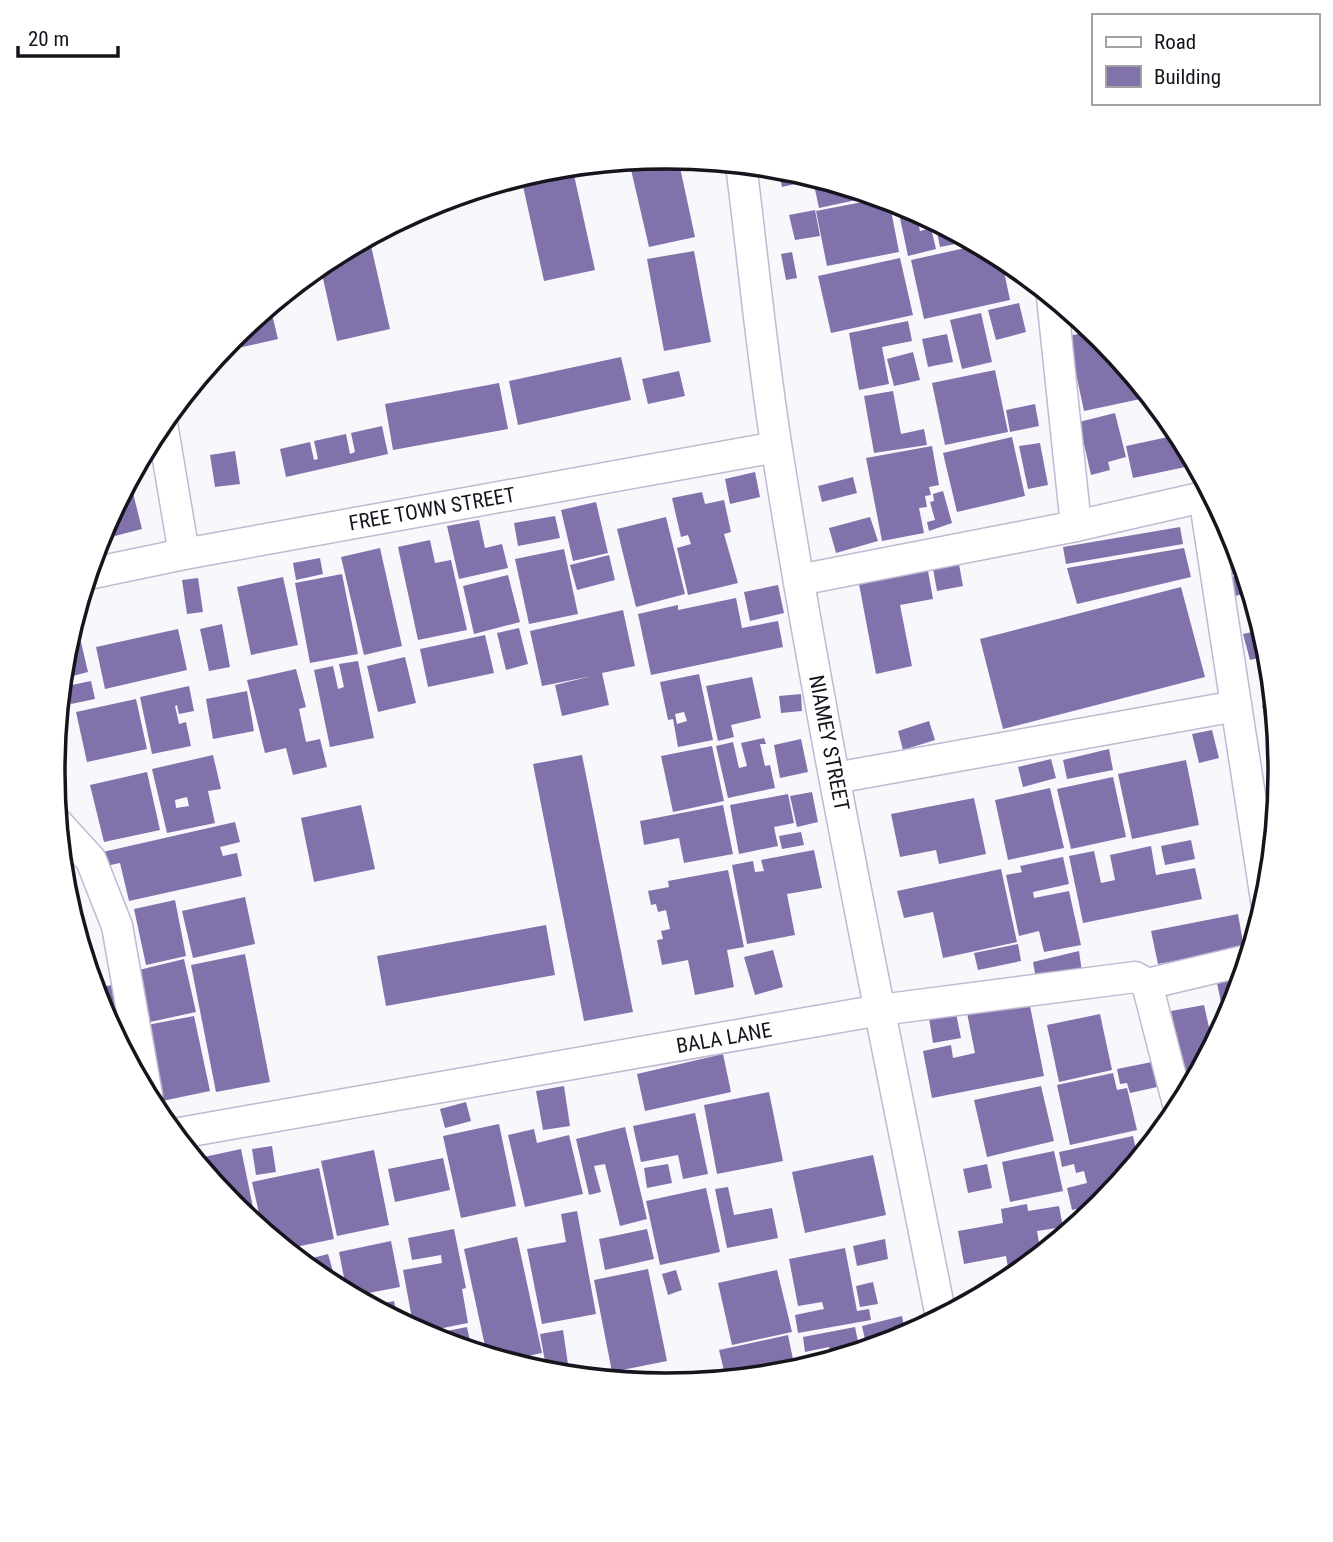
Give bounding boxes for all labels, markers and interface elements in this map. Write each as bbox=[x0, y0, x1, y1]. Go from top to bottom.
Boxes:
scale bar bbox=[18, 14, 117, 58]
legend bbox=[1092, 14, 1319, 105]
text: 20 m bbox=[28, 27, 69, 51]
text: Road bbox=[1154, 30, 1196, 54]
text: Building bbox=[1154, 65, 1221, 89]
street label: FREE TOWN STREET bbox=[347, 483, 517, 535]
street label: NIAMEY STREET bbox=[804, 673, 854, 813]
street label: BALA LANE bbox=[674, 1018, 774, 1058]

